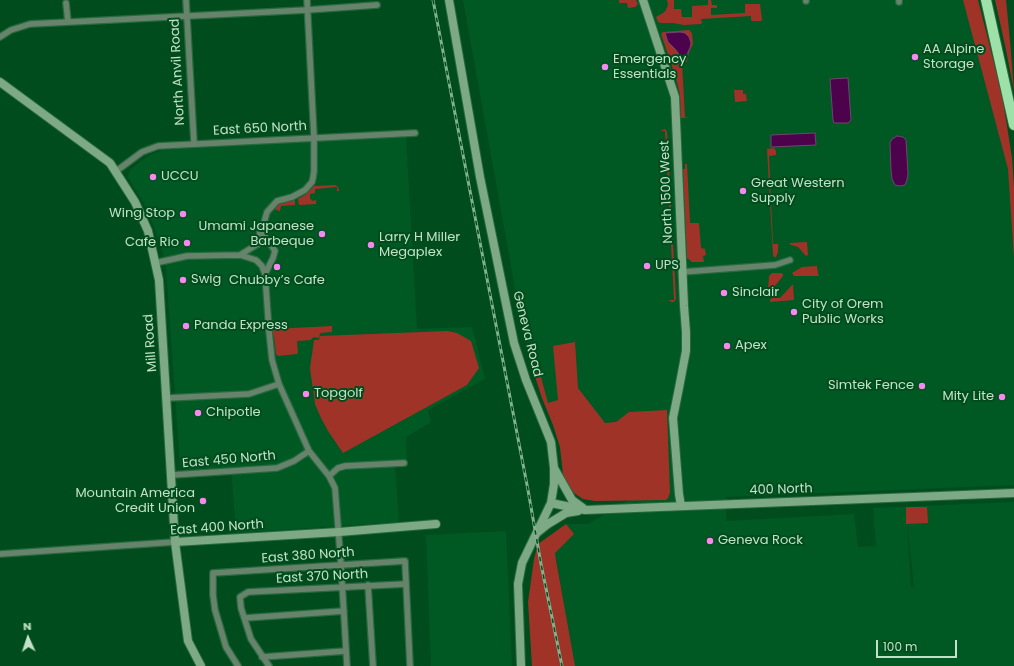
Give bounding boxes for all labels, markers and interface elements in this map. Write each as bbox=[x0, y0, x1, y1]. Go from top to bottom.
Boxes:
street label: North Anvil Road bbox=[167, 18, 189, 126]
place label: AA Alpine Storage bbox=[923, 42, 984, 73]
place label: Emergency Essentials bbox=[613, 52, 686, 83]
marker: AA Alpine Storage bbox=[910, 52, 920, 62]
marker: Emergency Essentials bbox=[600, 62, 610, 72]
street label: East 650 North bbox=[213, 119, 307, 139]
street label: North 1500 West bbox=[657, 140, 677, 244]
place label: UCCU bbox=[161, 169, 199, 185]
marker: UCCU bbox=[148, 172, 158, 182]
place label: Great Western Supply bbox=[751, 176, 845, 207]
marker: Great Western Supply bbox=[738, 186, 748, 196]
place label: Wing Stop bbox=[109, 206, 175, 222]
marker: Wing Stop bbox=[178, 209, 188, 219]
place label: Umami Japanese Barbeque bbox=[199, 219, 314, 250]
marker: Umami Japanese Barbeque bbox=[317, 229, 327, 239]
place label: Larry H Miller Megaplex bbox=[379, 230, 460, 261]
place label: Cafe Rio bbox=[125, 235, 179, 251]
marker: Cafe Rio bbox=[182, 238, 192, 248]
marker: Larry H Miller Megaplex bbox=[366, 240, 376, 250]
place label: UPS bbox=[655, 258, 679, 274]
marker: UPS bbox=[642, 261, 652, 271]
marker: Chubby’s Cafe bbox=[272, 262, 282, 272]
place label: Swig bbox=[191, 272, 221, 288]
place label: Chubby’s Cafe bbox=[229, 273, 325, 289]
marker: Swig bbox=[178, 275, 188, 285]
place label: Sinclair bbox=[732, 285, 779, 301]
marker: Sinclair bbox=[719, 288, 729, 298]
street label: Geneva Road bbox=[509, 289, 545, 379]
place label: City of Orem Public Works bbox=[802, 297, 884, 328]
marker: City of Orem Public Works bbox=[789, 307, 799, 317]
street label: Mill Road bbox=[141, 313, 161, 373]
place label: Panda Express bbox=[194, 318, 288, 334]
marker: Panda Express bbox=[181, 321, 191, 331]
place label: Apex bbox=[735, 338, 767, 354]
marker: Apex bbox=[722, 341, 732, 351]
place label: Simtek Fence bbox=[828, 378, 914, 394]
marker: Simtek Fence bbox=[917, 381, 927, 391]
place label: Topgolf bbox=[314, 386, 363, 402]
marker: Topgolf bbox=[301, 389, 311, 399]
place label: Mity Lite bbox=[942, 389, 994, 405]
marker: Mity Lite bbox=[997, 392, 1007, 402]
place label: Chipotle bbox=[206, 405, 261, 421]
marker: Chipotle bbox=[193, 408, 203, 418]
street label: East 450 North bbox=[182, 448, 276, 472]
street label: 400 North bbox=[749, 481, 813, 499]
place label: Mountain America Credit Union bbox=[75, 486, 195, 517]
marker: Mountain America Credit Union bbox=[198, 496, 208, 506]
street label: East 400 North bbox=[170, 517, 264, 539]
place label: Geneva Rock bbox=[718, 533, 803, 549]
marker: Geneva Rock bbox=[705, 536, 715, 546]
street label: East 380 North bbox=[261, 545, 355, 567]
street label: East 370 North bbox=[276, 567, 368, 587]
north arrow bbox=[8, 618, 48, 658]
text: N bbox=[23, 618, 32, 634]
scale bar bbox=[878, 632, 959, 658]
text: 100 m bbox=[883, 638, 917, 655]

